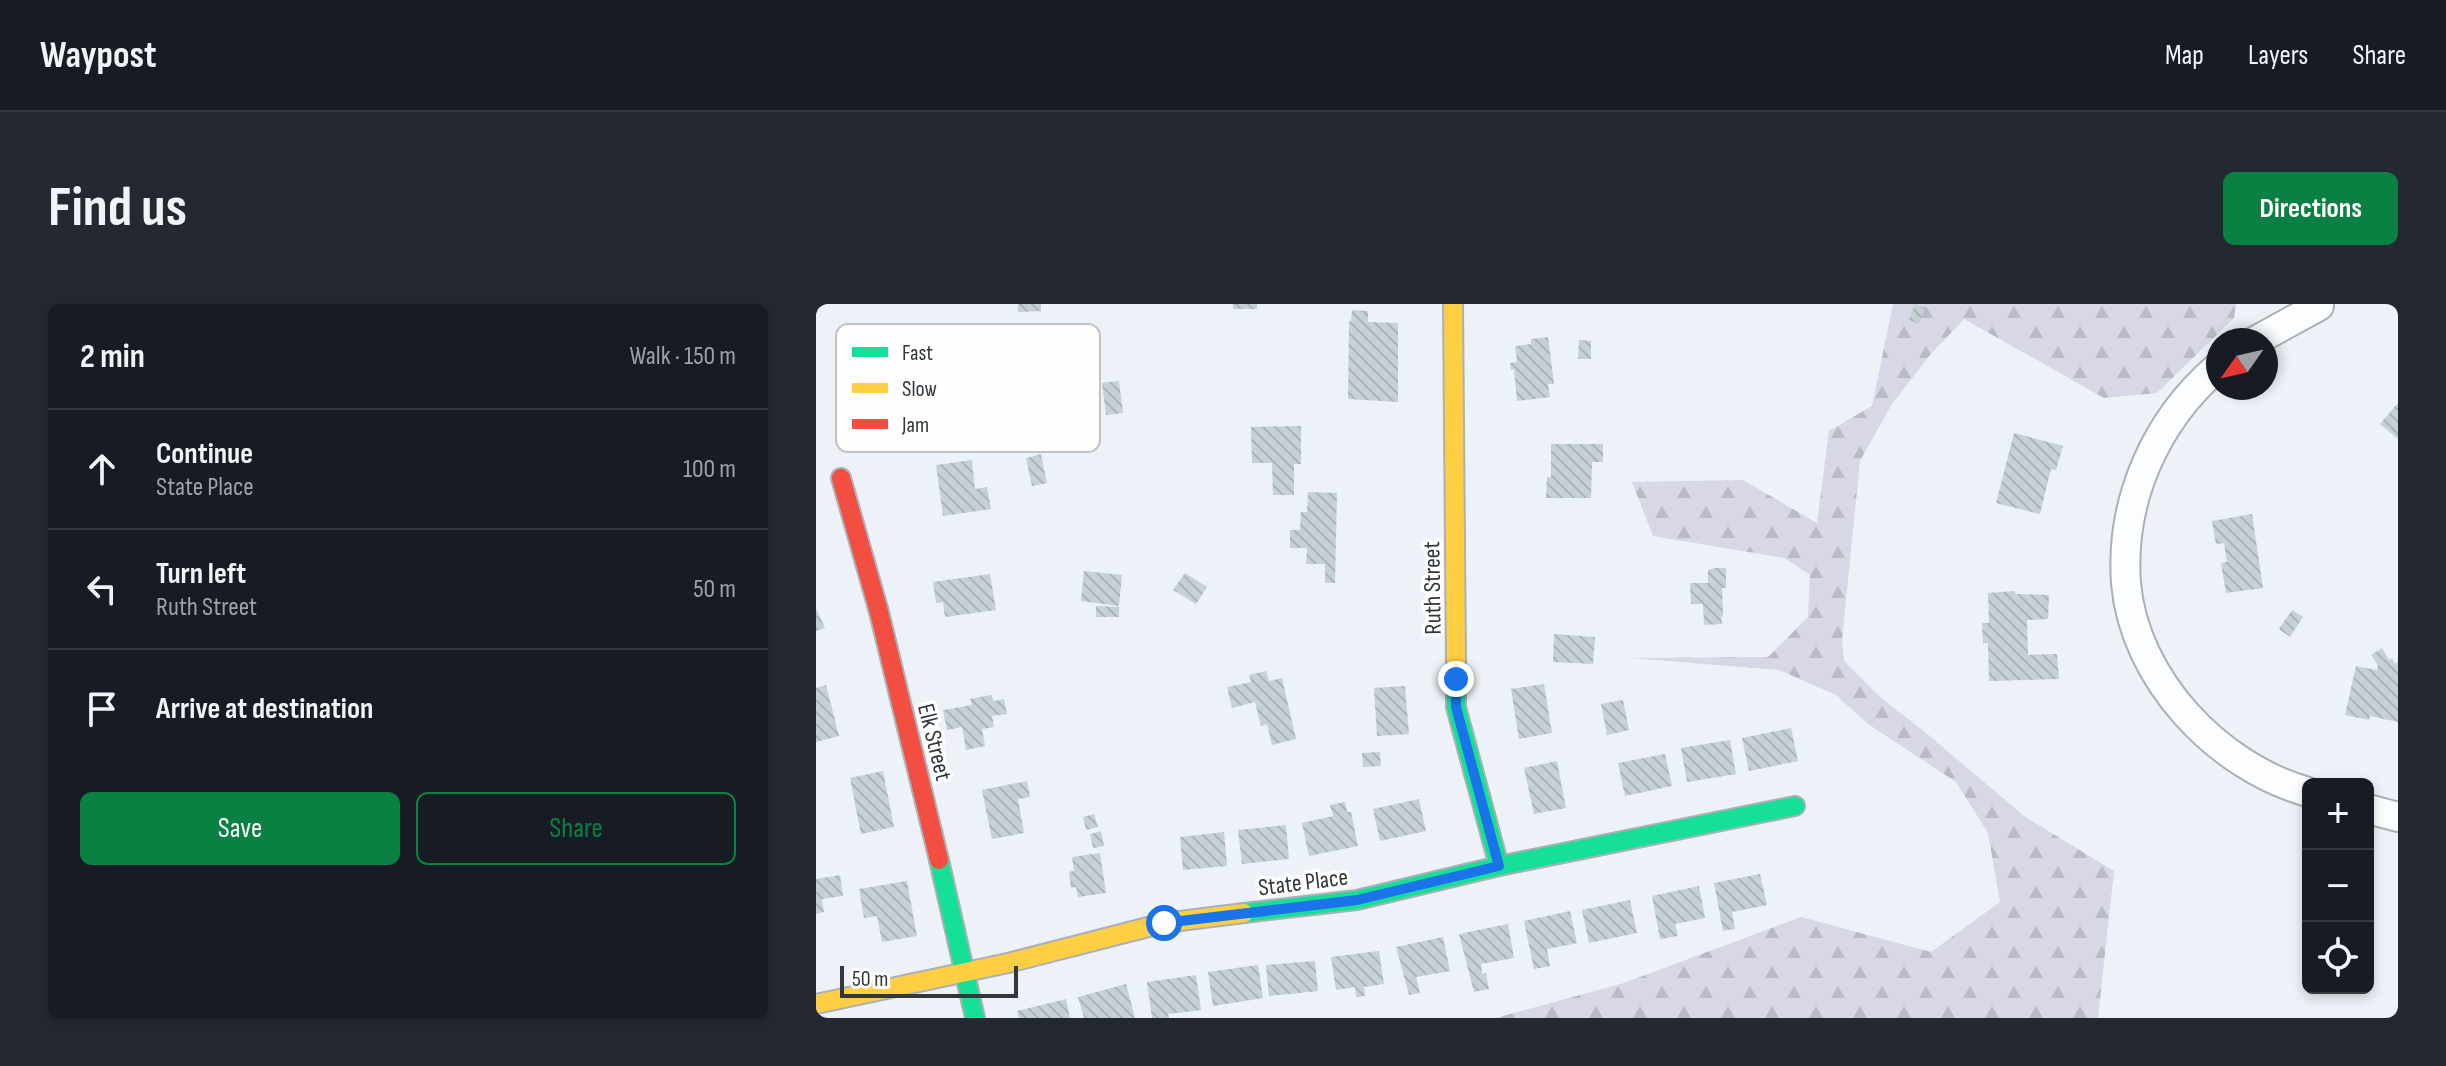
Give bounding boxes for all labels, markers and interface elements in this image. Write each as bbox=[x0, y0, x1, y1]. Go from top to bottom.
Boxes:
text: Waypost bbox=[40, 33, 157, 78]
text: Map bbox=[2165, 39, 2204, 72]
text: Layers bbox=[2248, 39, 2308, 72]
text: Share bbox=[2352, 39, 2406, 72]
button: Directions bbox=[2223, 172, 2398, 245]
text: Find us bbox=[48, 175, 187, 242]
legend bbox=[836, 324, 1100, 452]
north arrow bbox=[2206, 328, 2278, 400]
text: 2 min bbox=[80, 336, 145, 377]
text: Fast bbox=[902, 340, 933, 367]
text: Walk · 150 m bbox=[630, 341, 736, 372]
text: Slow bbox=[902, 376, 937, 403]
text: Jam bbox=[901, 412, 929, 439]
text: Continue bbox=[156, 436, 253, 472]
icon: ahead bbox=[80, 447, 124, 491]
text: 100 m bbox=[683, 454, 736, 485]
text: State Place bbox=[156, 472, 254, 503]
street label: Ruth Street bbox=[1417, 541, 1448, 635]
text: Turn left bbox=[156, 556, 246, 592]
icon: left bbox=[80, 567, 124, 611]
text: 50 m bbox=[693, 574, 736, 605]
text: Ruth Street bbox=[156, 592, 257, 623]
route end bbox=[1438, 661, 1474, 697]
icon: arrive bbox=[80, 687, 124, 731]
text: Arrive at destination bbox=[156, 691, 373, 727]
street label: Elk Street bbox=[911, 701, 958, 783]
map controls bbox=[2302, 778, 2374, 994]
button: + bbox=[2302, 778, 2374, 850]
button: Save bbox=[80, 792, 400, 865]
button: Share bbox=[416, 792, 736, 865]
button: − bbox=[2302, 850, 2374, 922]
street label: State Place bbox=[1256, 863, 1350, 902]
route start bbox=[1146, 905, 1182, 941]
button: locate bbox=[2302, 922, 2374, 994]
scale bar bbox=[840, 962, 1018, 998]
text: 50 m bbox=[852, 966, 888, 993]

